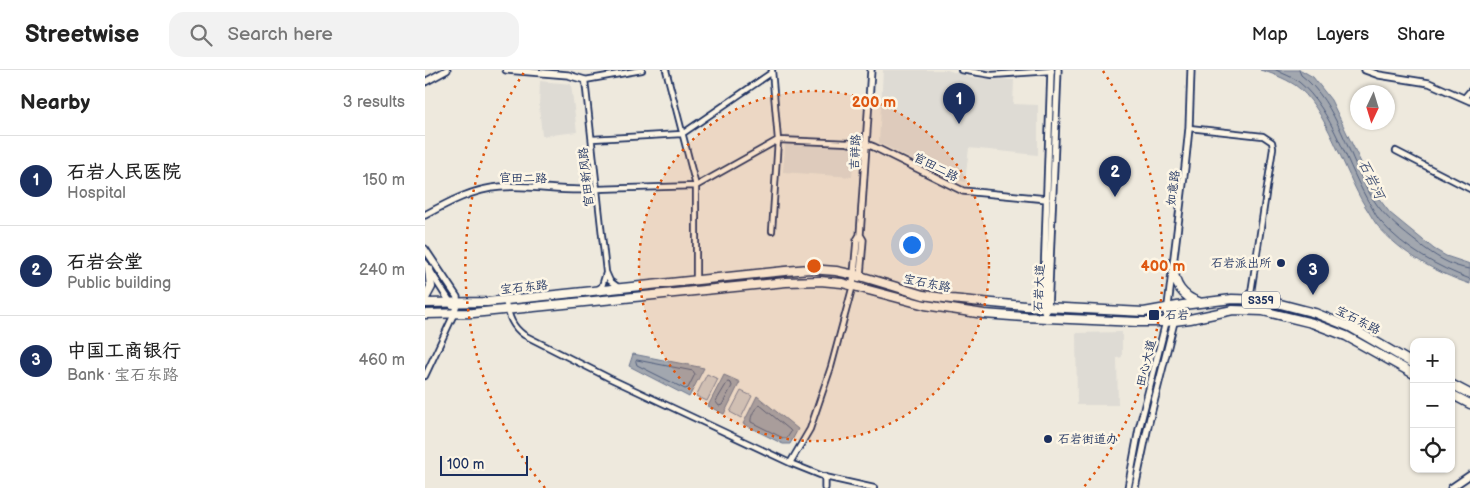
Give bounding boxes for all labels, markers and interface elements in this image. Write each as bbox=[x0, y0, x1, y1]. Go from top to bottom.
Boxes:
search box bbox=[169, 12, 519, 57]
text: Streetwise bbox=[25, 20, 139, 49]
icon: search bbox=[187, 21, 215, 49]
text: Search here bbox=[227, 23, 333, 46]
text: Map bbox=[1252, 24, 1288, 45]
text: Layers bbox=[1316, 24, 1369, 45]
text: Share bbox=[1397, 24, 1445, 45]
pin: 1 bbox=[943, 83, 975, 124]
north arrow bbox=[1350, 85, 1395, 130]
text: Nearby bbox=[20, 90, 90, 115]
text: 3 results bbox=[343, 93, 405, 112]
text: 200 m bbox=[852, 93, 896, 112]
street label: 吉祥路 bbox=[847, 134, 864, 170]
street label: 官田新风路 bbox=[576, 146, 597, 208]
street label: 官田二路 bbox=[911, 150, 961, 185]
pin: 2 bbox=[1099, 156, 1131, 197]
water label: 石岩河 bbox=[1355, 157, 1389, 204]
text: 石岩人民医院 bbox=[67, 161, 181, 184]
street label: 如意路 bbox=[1164, 169, 1183, 207]
text: 1 bbox=[33, 171, 39, 190]
text: 150 m bbox=[363, 171, 405, 190]
street label: 官田二路 bbox=[499, 171, 547, 186]
text: Hospital bbox=[67, 184, 126, 203]
your location bbox=[899, 232, 925, 258]
text: 石岩会堂 bbox=[67, 251, 143, 274]
pin: 3 bbox=[1297, 254, 1329, 295]
place label: 石岩派出所 bbox=[1211, 256, 1272, 271]
centre of rings bbox=[805, 257, 823, 275]
text: 400 m bbox=[1141, 257, 1185, 276]
marker: 石岩派出所 bbox=[1275, 257, 1287, 269]
text: 2 bbox=[31, 261, 41, 280]
text: 240 m bbox=[359, 261, 405, 280]
street label: 石岩大道 bbox=[1031, 264, 1048, 312]
street label: 宝石东路 bbox=[902, 272, 952, 295]
text: Public building bbox=[67, 274, 171, 293]
street label: 宝石东路 bbox=[499, 278, 549, 297]
road number: S359 bbox=[1242, 292, 1280, 308]
street label: 宝石东路 bbox=[1333, 303, 1383, 338]
marker: 石岩 bbox=[1147, 308, 1161, 322]
place label: 石岩 bbox=[1165, 308, 1189, 323]
street label: 田心大道 bbox=[1133, 338, 1160, 388]
map controls bbox=[1410, 338, 1455, 473]
button: + bbox=[1410, 338, 1455, 383]
text: 中国工商银行 bbox=[67, 340, 181, 363]
text: 3 bbox=[31, 351, 41, 370]
text: 460 m bbox=[359, 351, 405, 370]
text: Bank · 宝石东路 bbox=[67, 366, 178, 385]
button: − bbox=[1410, 383, 1455, 428]
button: locate bbox=[1410, 428, 1455, 473]
place label: 石岩街道办 bbox=[1058, 432, 1118, 447]
marker: 石岩街道办 bbox=[1042, 433, 1054, 445]
scale bar bbox=[440, 453, 527, 476]
text: 100 m bbox=[447, 456, 484, 473]

